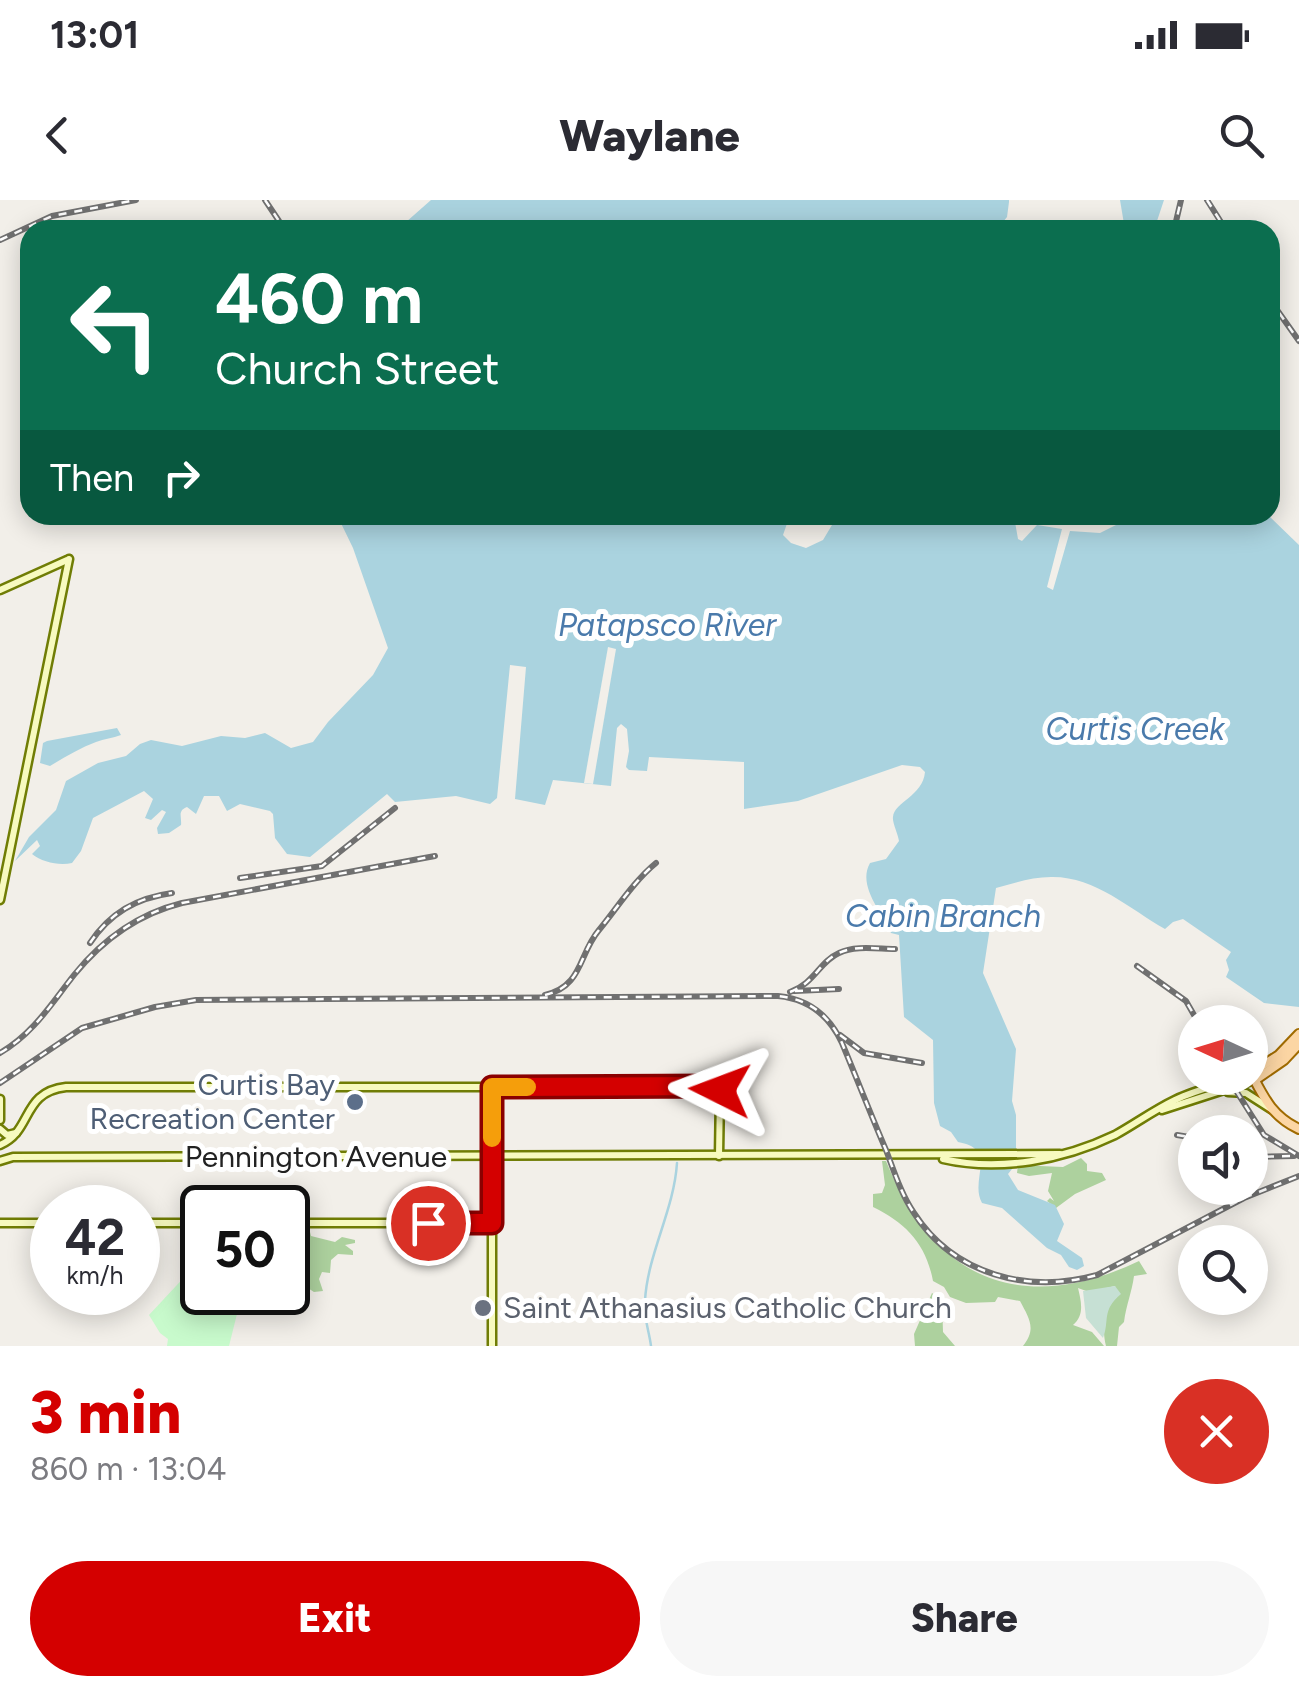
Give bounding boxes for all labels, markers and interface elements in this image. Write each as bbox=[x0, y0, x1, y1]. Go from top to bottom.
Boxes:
text: 13:01 bbox=[50, 12, 139, 58]
icon: back bbox=[30, 108, 85, 163]
text: Waylane bbox=[559, 108, 740, 162]
icon: search bbox=[1214, 108, 1269, 163]
text: 460 m bbox=[215, 256, 423, 341]
icon: left bbox=[50, 260, 180, 390]
text: Church Street bbox=[215, 341, 499, 395]
icon: right bbox=[154, 450, 209, 505]
text: Then bbox=[50, 455, 134, 501]
water label: Patapsco River bbox=[558, 606, 777, 644]
water label: Curtis Creek bbox=[1045, 710, 1226, 748]
water label: Cabin Branch bbox=[845, 897, 1041, 935]
north arrow bbox=[1178, 1005, 1268, 1095]
map controls bbox=[1178, 1005, 1268, 1315]
position arrow bbox=[668, 1038, 772, 1142]
place label: Curtis Bay Recreation Center bbox=[89, 1066, 335, 1137]
marker: Curtis Bay Recreation Center bbox=[344, 1091, 366, 1113]
button: sound bbox=[1178, 1115, 1268, 1205]
street label: Pennington Avenue bbox=[185, 1138, 447, 1175]
pin bbox=[386, 1181, 471, 1266]
speed limit sign: 50 bbox=[180, 1185, 310, 1315]
icon: arrive bbox=[401, 1196, 456, 1251]
text: 42 bbox=[65, 1207, 125, 1268]
button: search bbox=[1178, 1225, 1268, 1315]
text: km/h bbox=[66, 1260, 124, 1290]
place label: Saint Athanasius Catholic Church bbox=[503, 1289, 952, 1326]
marker: Saint Athanasius Catholic Church bbox=[472, 1297, 494, 1319]
text: 3 min bbox=[30, 1376, 182, 1448]
button: close bbox=[1164, 1379, 1269, 1484]
text: 860 m · 13:04 bbox=[30, 1450, 226, 1488]
button: Exit bbox=[30, 1561, 640, 1676]
button: Share bbox=[660, 1561, 1269, 1676]

